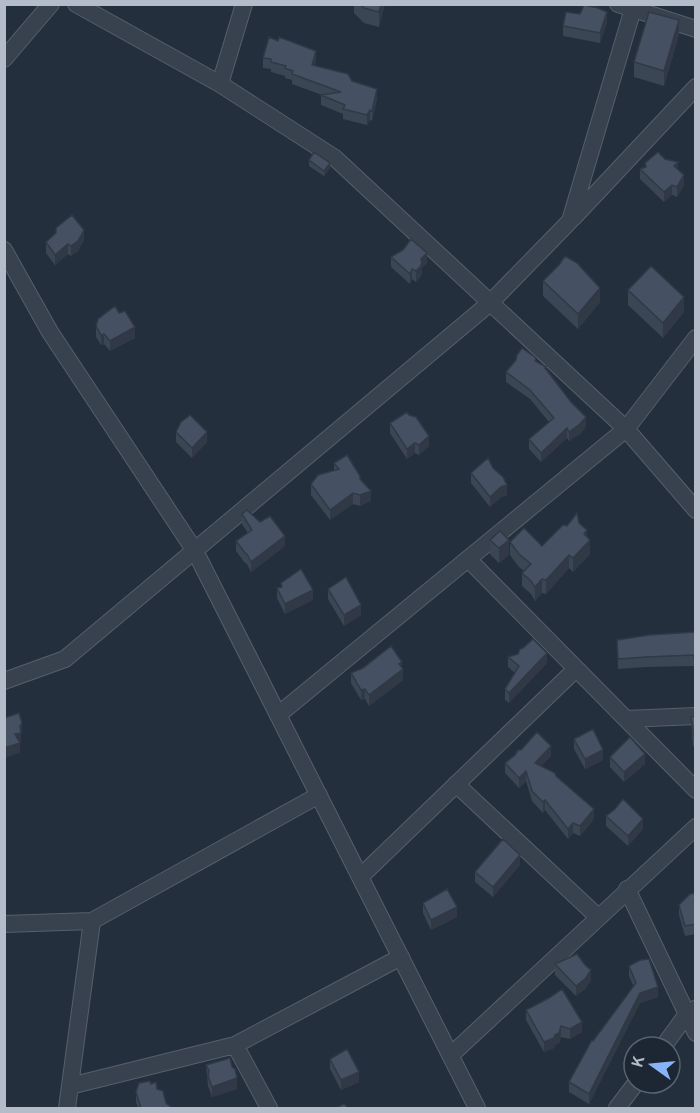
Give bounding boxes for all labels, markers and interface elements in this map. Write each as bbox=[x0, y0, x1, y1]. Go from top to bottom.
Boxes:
north arrow bbox=[622, 1035, 682, 1095]
text: K bbox=[628, 1054, 651, 1070]

